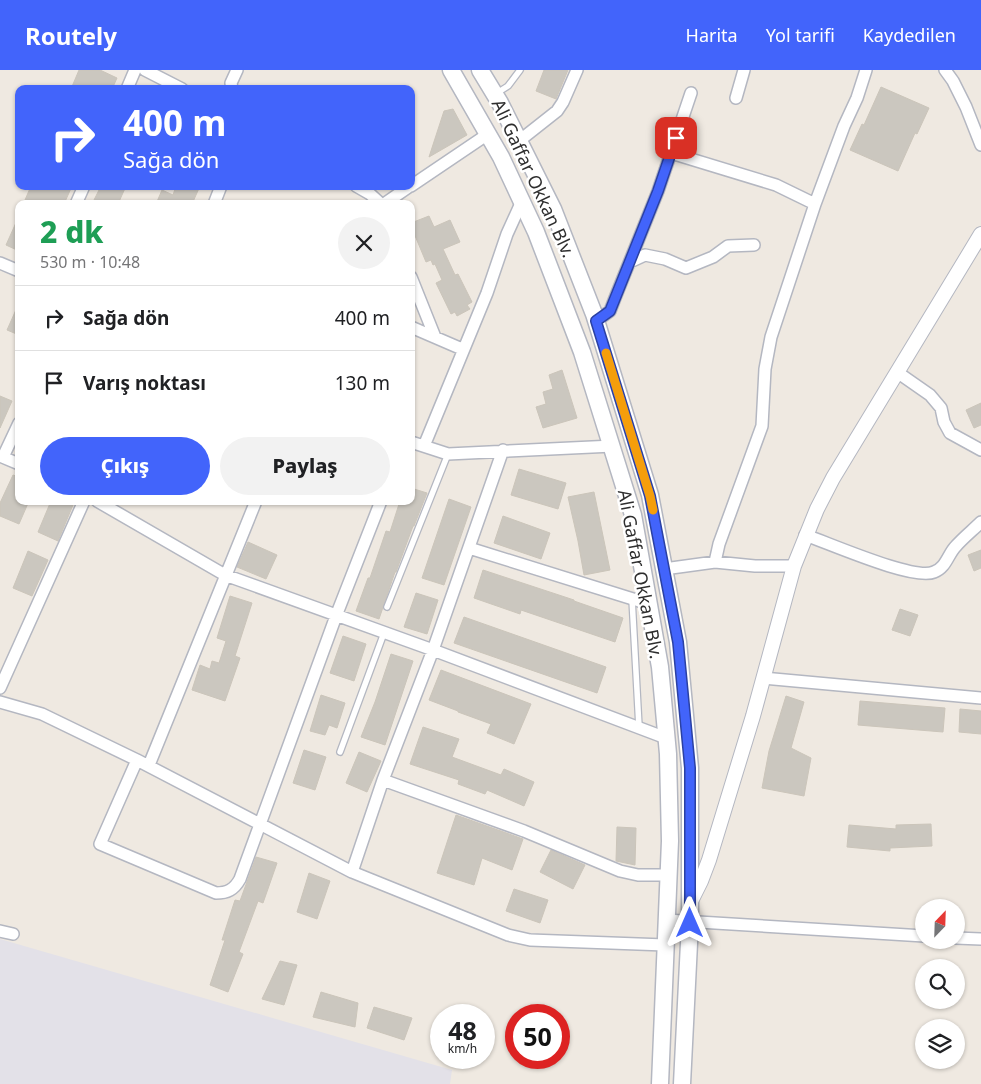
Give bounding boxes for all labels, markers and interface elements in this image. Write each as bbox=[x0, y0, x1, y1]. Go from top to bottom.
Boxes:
text: Routely bbox=[25, 19, 117, 52]
text: Harita bbox=[686, 23, 738, 47]
text: Yol tarifi bbox=[766, 23, 835, 47]
text: Kaydedilen bbox=[863, 23, 956, 47]
street label: Ali Gaffar Okkan Blv. bbox=[487, 95, 581, 261]
text: 400 m bbox=[123, 99, 226, 146]
icon: right bbox=[40, 105, 105, 170]
pin bbox=[655, 117, 697, 159]
icon: arrive bbox=[662, 124, 690, 152]
text: Sağa dön bbox=[123, 144, 219, 174]
text: 2 dk bbox=[40, 211, 103, 252]
button: close bbox=[338, 217, 390, 269]
text: 530 m · 10:48 bbox=[40, 251, 140, 273]
icon: right bbox=[40, 304, 68, 332]
text: Sağa dön bbox=[83, 305, 169, 331]
text: 400 m bbox=[335, 305, 390, 331]
icon: arrive bbox=[40, 369, 68, 397]
text: Varış noktası bbox=[83, 370, 206, 396]
text: 130 m bbox=[335, 370, 390, 396]
button: Çıkış bbox=[40, 437, 210, 495]
button: Paylaş bbox=[220, 437, 390, 495]
street label: Ali Gaffar Okkan Blv. bbox=[613, 487, 669, 661]
position arrow bbox=[663, 896, 715, 948]
north arrow bbox=[915, 899, 965, 949]
map controls bbox=[915, 899, 965, 1069]
button: search bbox=[915, 959, 965, 1009]
speed limit sign: 50 bbox=[505, 1004, 570, 1069]
text: 48 bbox=[448, 1013, 477, 1047]
button: layers bbox=[915, 1019, 965, 1069]
text: km/h bbox=[448, 1040, 477, 1057]

